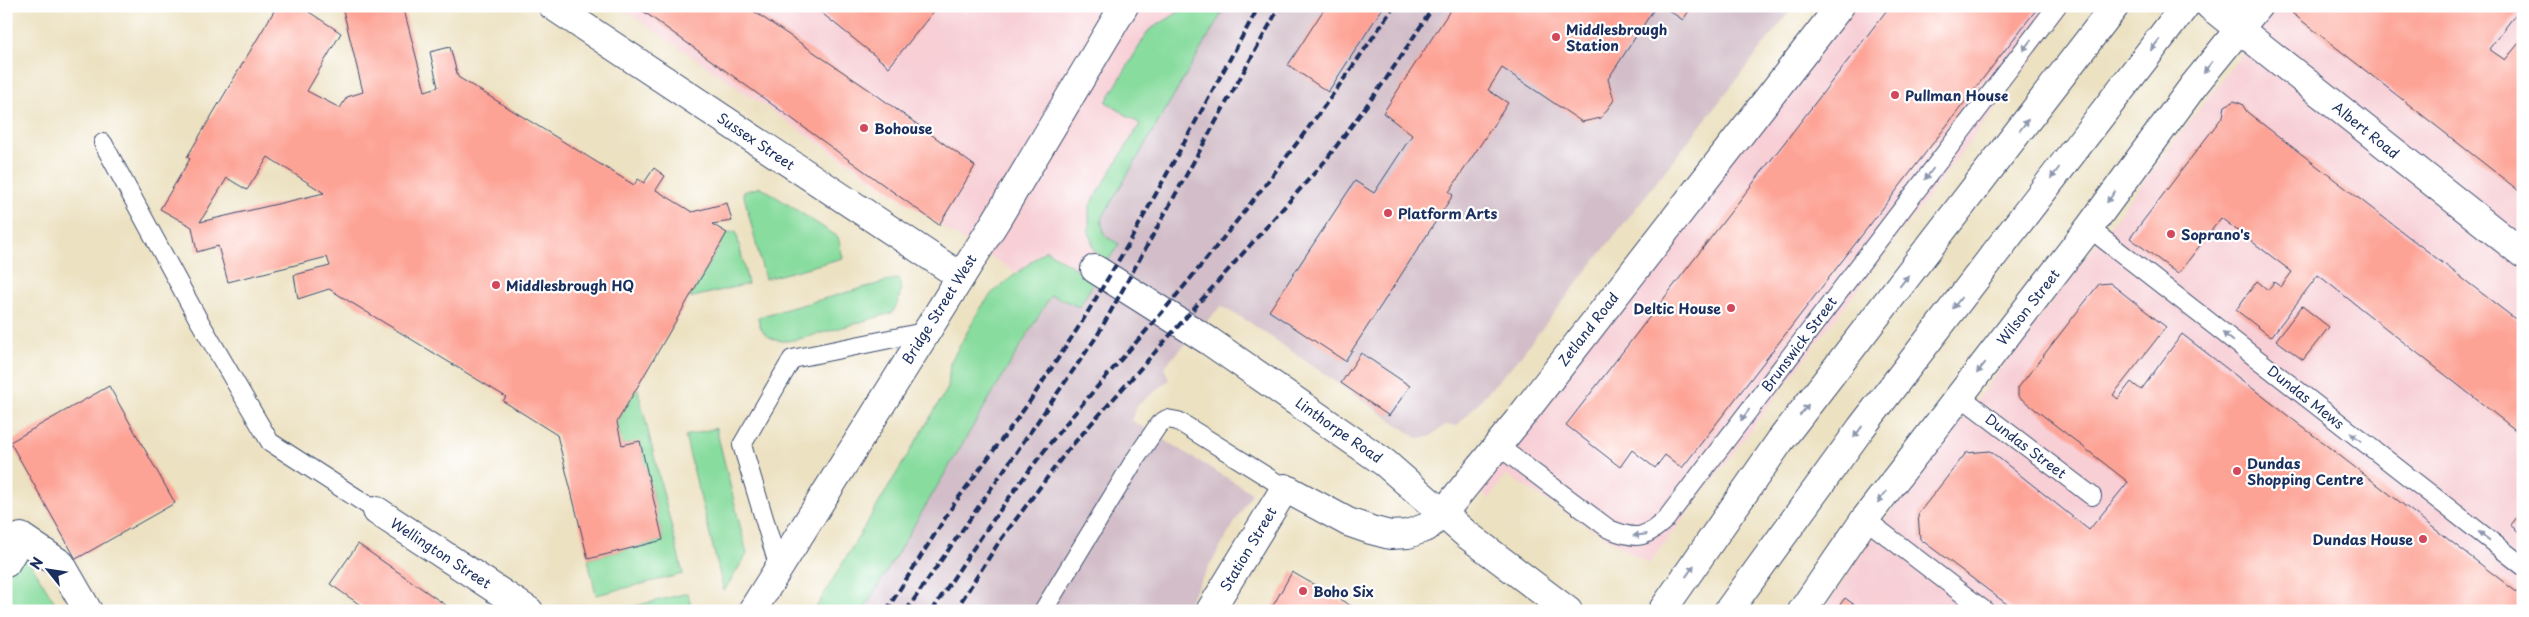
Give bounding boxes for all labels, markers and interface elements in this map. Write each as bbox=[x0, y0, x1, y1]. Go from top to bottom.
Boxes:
place label: Middlesbrough Station bbox=[1566, 19, 1667, 56]
marker: Middlesbrough Station bbox=[1550, 31, 1562, 43]
one-way arrow bbox=[2022, 38, 2033, 51]
one-way arrow bbox=[2149, 38, 2160, 51]
one-way arrow bbox=[2203, 60, 2214, 73]
place label: Pullman House bbox=[1905, 85, 2008, 106]
marker: Pullman House bbox=[1889, 89, 1901, 101]
street label: Albert Road bbox=[2328, 97, 2404, 163]
street label: Sussex Street bbox=[713, 107, 799, 175]
place label: Bohouse bbox=[874, 118, 933, 139]
one-way arrow bbox=[2019, 119, 2030, 132]
marker: Bohouse bbox=[858, 122, 870, 134]
one-way arrow bbox=[2050, 166, 2061, 179]
one-way arrow bbox=[1923, 167, 1934, 180]
one-way arrow bbox=[2106, 190, 2117, 203]
place label: Platform Arts bbox=[1398, 203, 1498, 224]
marker: Platform Arts bbox=[1382, 207, 1394, 219]
place label: Soprano's bbox=[2181, 224, 2250, 245]
marker: Soprano's bbox=[2165, 228, 2177, 240]
street label: Bridge Street West bbox=[897, 250, 982, 368]
street label: Wilson Street bbox=[1991, 264, 2065, 350]
place label: Middlesbrough HQ bbox=[506, 275, 634, 296]
one-way arrow bbox=[1898, 275, 1909, 288]
marker: Middlesbrough HQ bbox=[490, 279, 502, 291]
street label: Zetland Road bbox=[1553, 288, 1623, 370]
street label: Brunswick Street bbox=[1756, 292, 1842, 396]
one-way arrow bbox=[1951, 296, 1962, 309]
place label: Deltic House bbox=[1634, 298, 1721, 319]
marker: Deltic House bbox=[1725, 302, 1737, 314]
one-way arrow bbox=[2222, 331, 2235, 342]
street label: Dundas Mews bbox=[2263, 360, 2349, 434]
one-way arrow bbox=[1976, 361, 1987, 374]
street label: Linthorpe Road bbox=[1291, 392, 1387, 468]
one-way arrow bbox=[1799, 404, 1810, 417]
one-way arrow bbox=[1740, 408, 1750, 422]
street label: Dundas Street bbox=[1981, 408, 2071, 484]
one-way arrow bbox=[1853, 425, 1863, 439]
one-way arrow bbox=[2350, 431, 2363, 442]
place label: Dundas Shopping Centre bbox=[2247, 453, 2364, 490]
marker: Dundas Shopping Centre bbox=[2231, 465, 2243, 477]
one-way arrow bbox=[1877, 490, 1888, 503]
street label: Station Street bbox=[1215, 503, 1282, 595]
street label: Wellington Street bbox=[387, 513, 496, 594]
place label: Dundas House bbox=[2313, 529, 2413, 550]
one-way arrow bbox=[1632, 531, 1648, 539]
one-way arrow bbox=[2478, 531, 2491, 542]
marker: Dundas House bbox=[2417, 533, 2429, 545]
north arrow bbox=[22, 544, 72, 594]
text: N bbox=[24, 553, 48, 573]
one-way arrow bbox=[1685, 564, 1695, 578]
place label: Boho Six bbox=[1313, 581, 1374, 602]
marker: Boho Six bbox=[1297, 585, 1309, 597]

